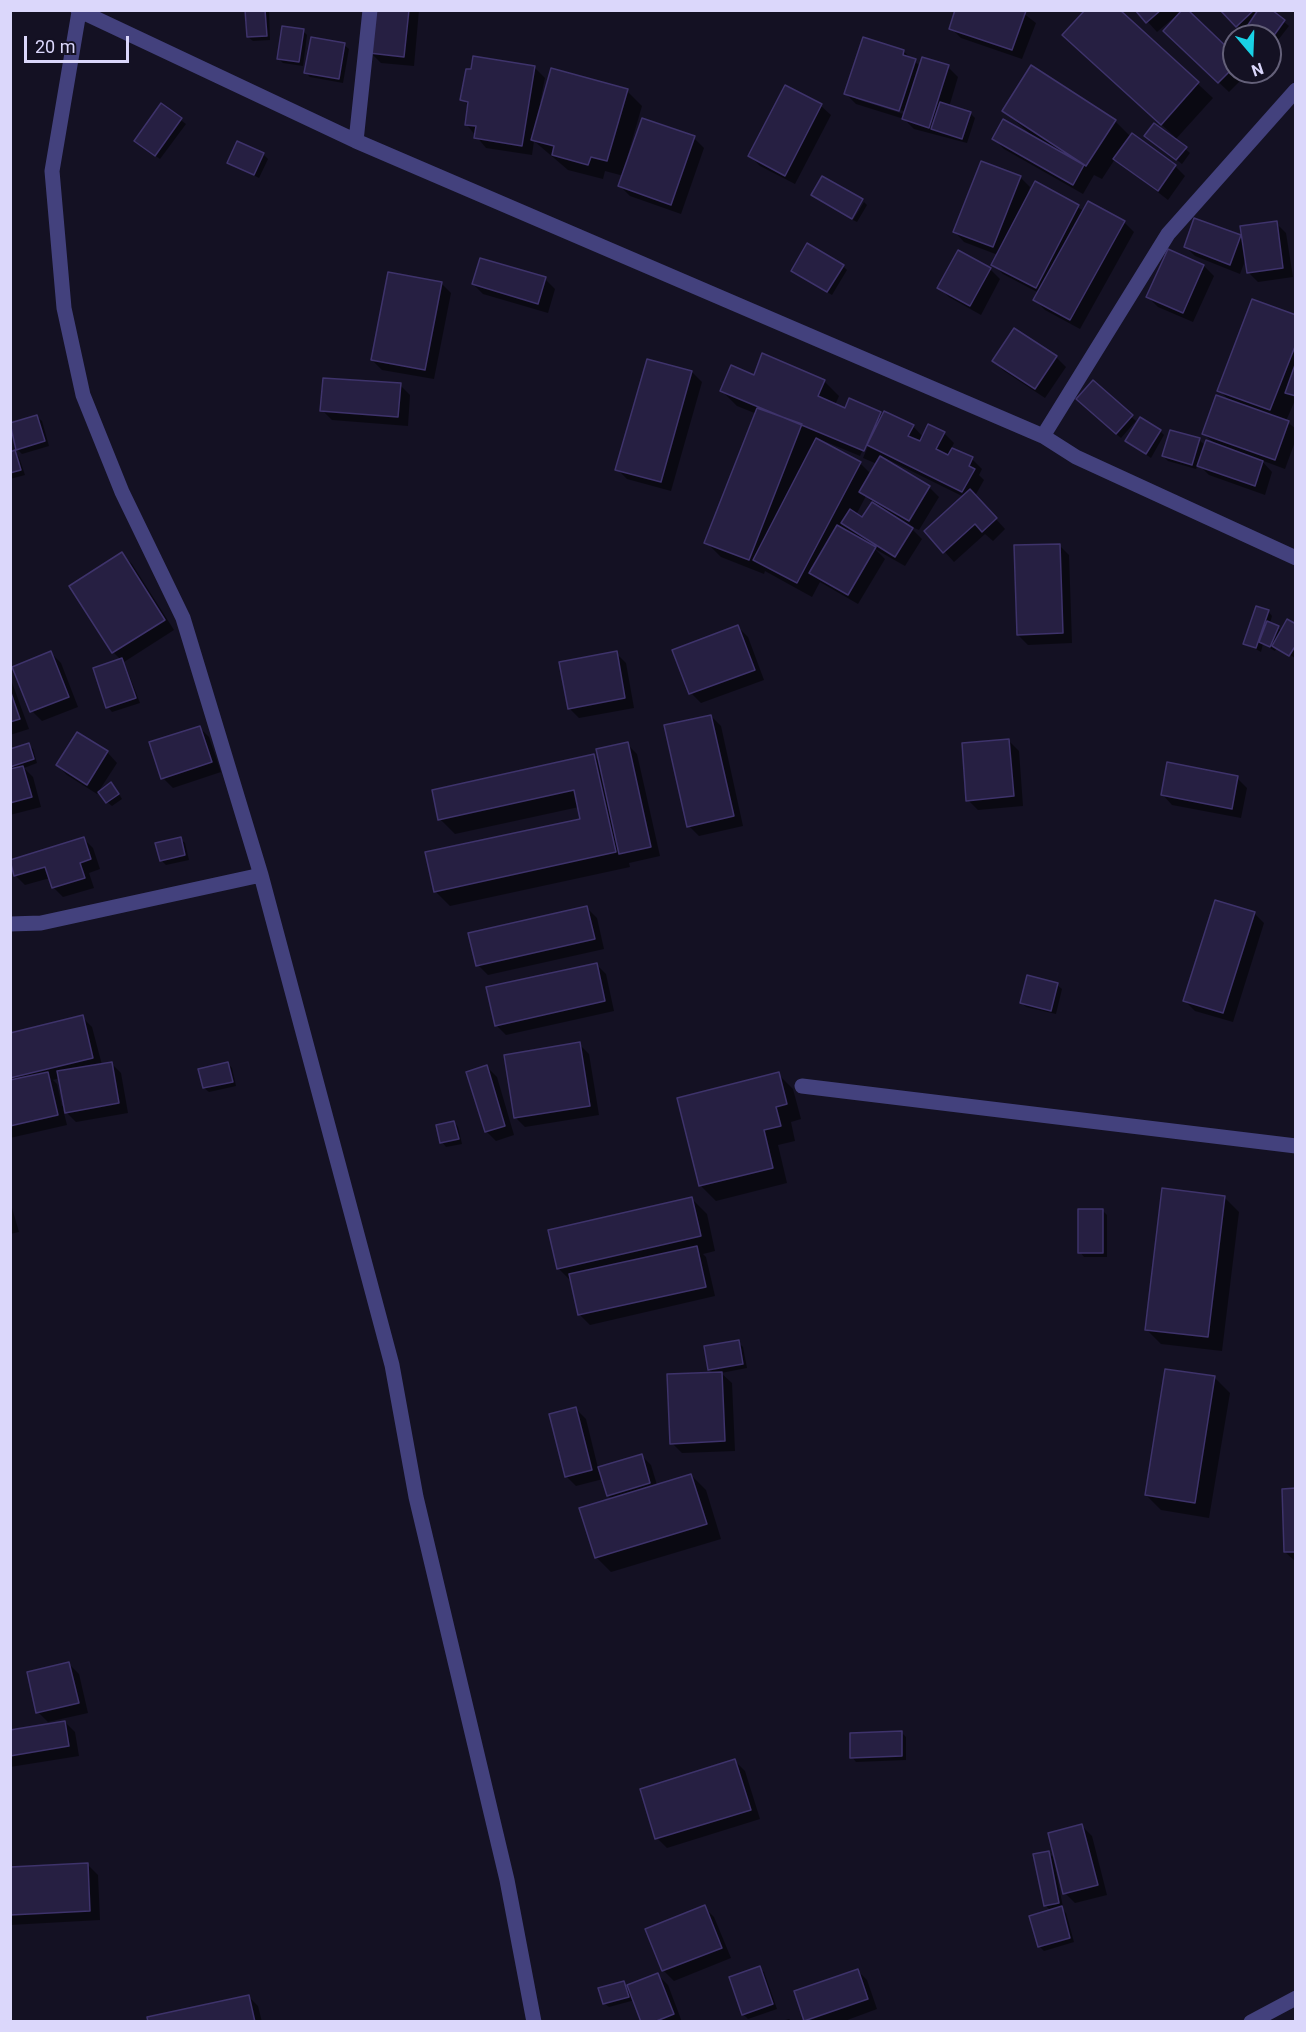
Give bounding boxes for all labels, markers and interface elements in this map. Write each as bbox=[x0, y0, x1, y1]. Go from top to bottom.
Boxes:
scale bar bbox=[27, 24, 132, 62]
north arrow bbox=[1222, 24, 1282, 84]
text: 20 m bbox=[35, 36, 75, 57]
text: N bbox=[1249, 59, 1266, 80]

